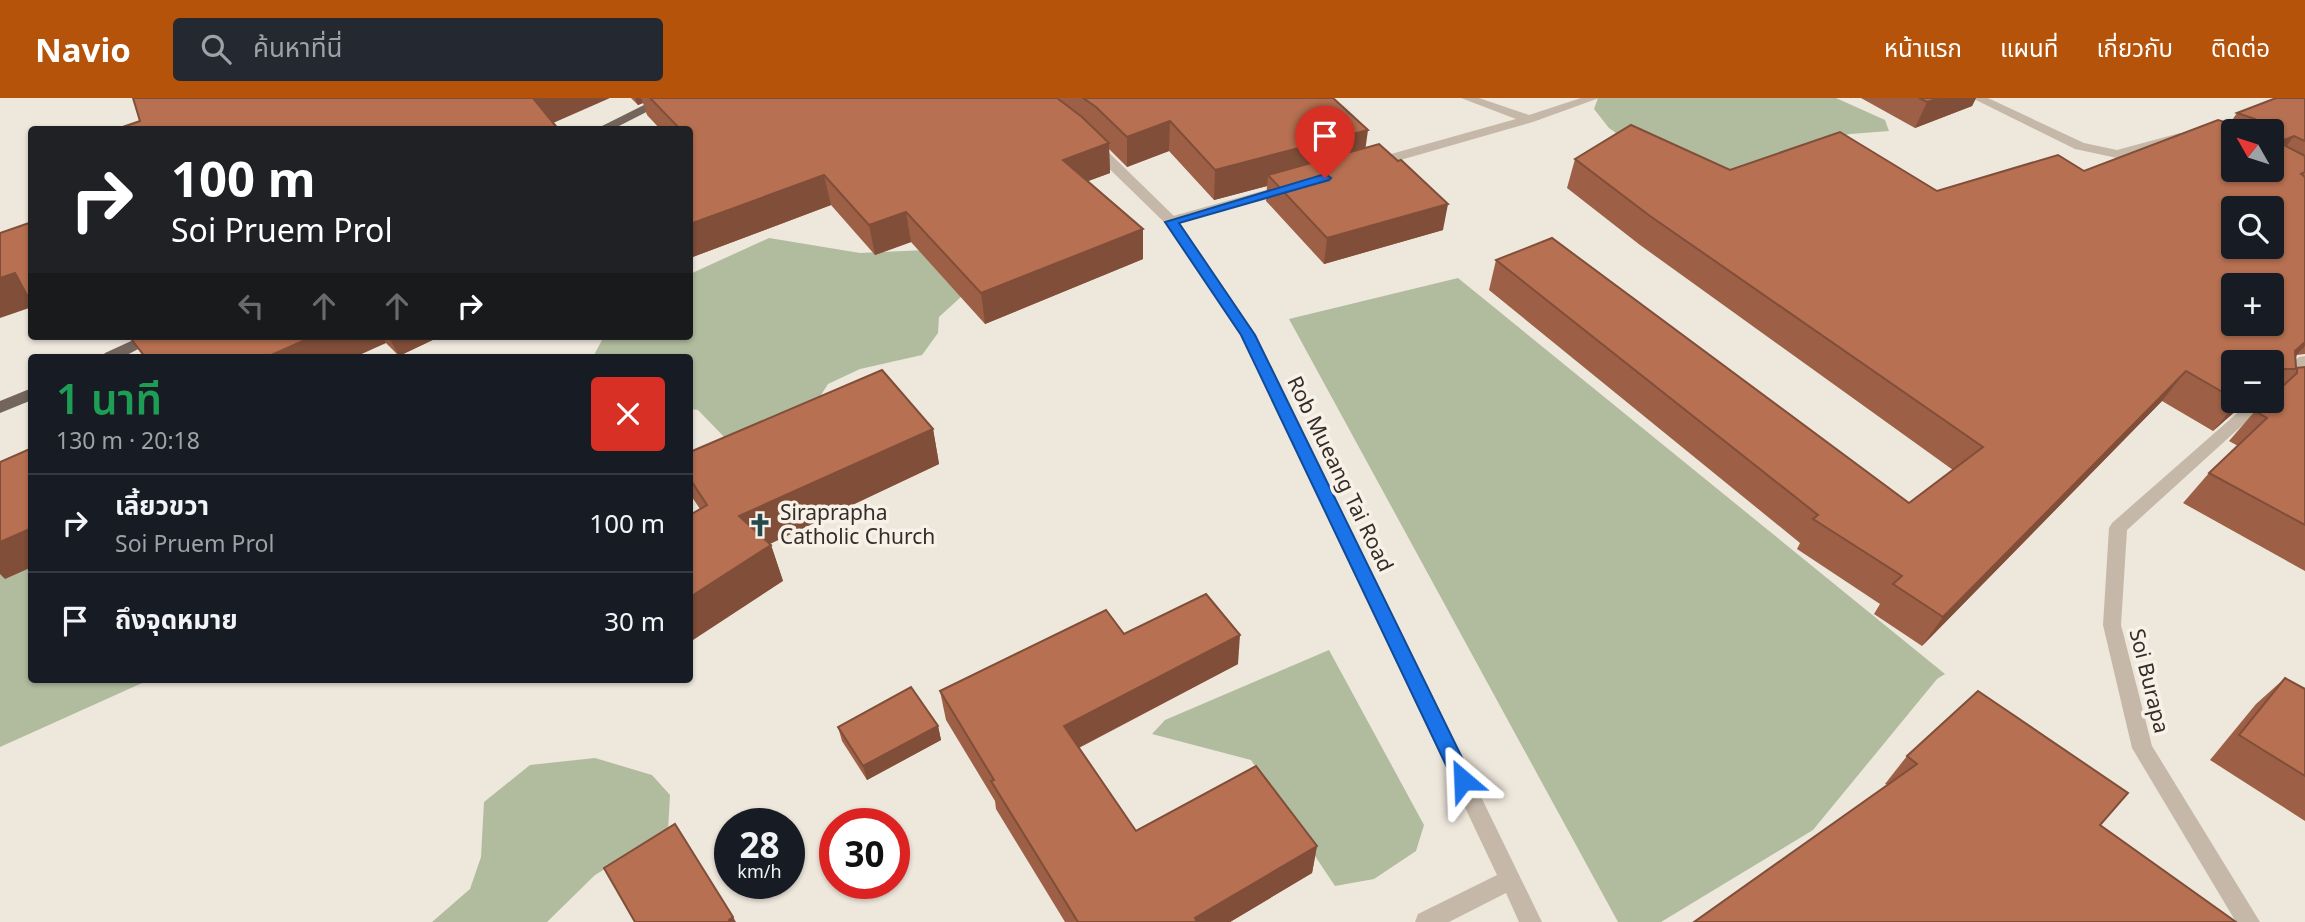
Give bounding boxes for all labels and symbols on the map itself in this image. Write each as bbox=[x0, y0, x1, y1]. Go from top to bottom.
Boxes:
pin bbox=[1295, 106, 1355, 178]
north arrow bbox=[2221, 119, 2284, 182]
street label: Rob Mueang Tai Road bbox=[1281, 371, 1400, 576]
place label: Siraprapha Catholic Church bbox=[780, 498, 935, 550]
church icon: Siraprapha Catholic Church bbox=[746, 511, 774, 539]
street label: Soi Burapa bbox=[2124, 626, 2176, 736]
position arrow bbox=[1426, 743, 1500, 817]
speed limit sign: 30 bbox=[819, 808, 910, 899]

